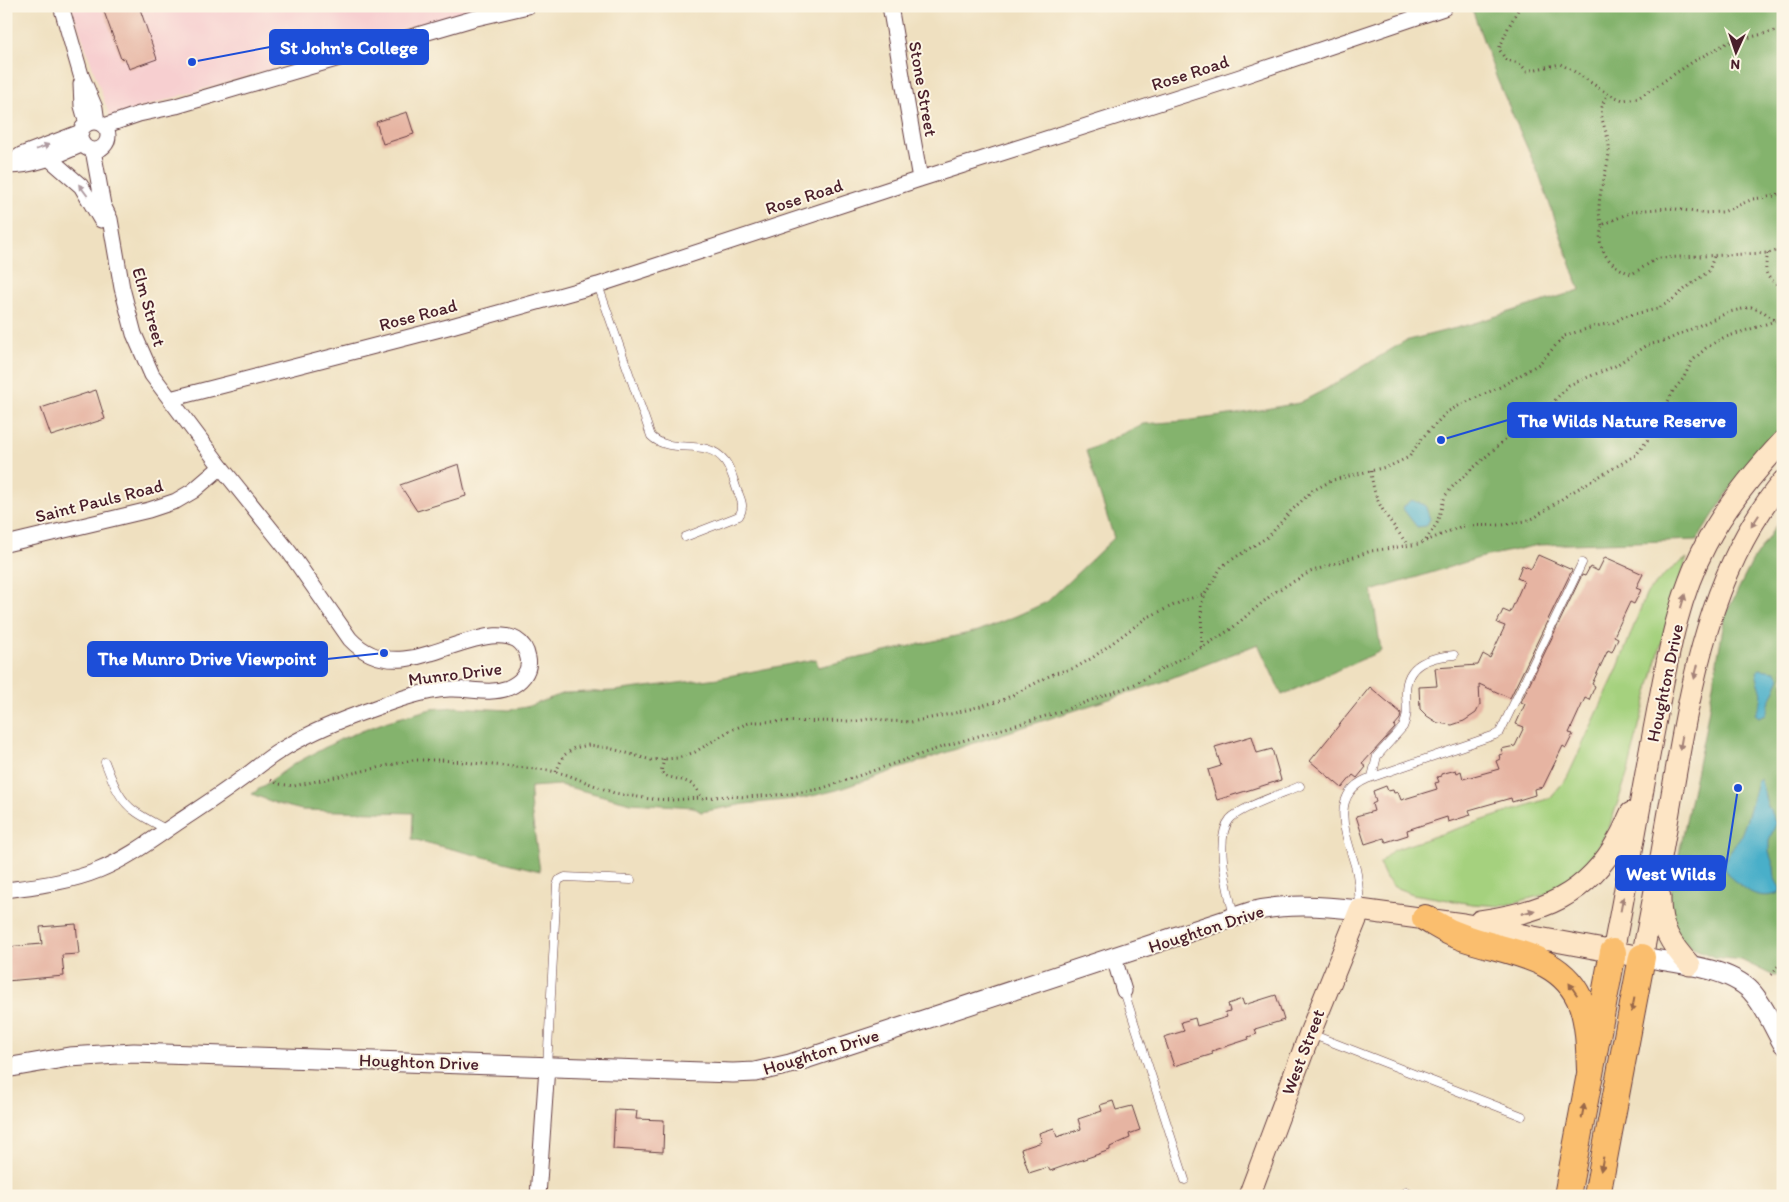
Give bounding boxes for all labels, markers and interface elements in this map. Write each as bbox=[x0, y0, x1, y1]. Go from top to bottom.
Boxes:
north arrow bbox=[1712, 28, 1762, 78]
callout: St John's College bbox=[270, 30, 428, 64]
text: St John's College bbox=[280, 36, 418, 59]
street label: Stone Street bbox=[904, 40, 942, 139]
street label: Rose Road bbox=[1149, 50, 1232, 96]
text: N bbox=[1730, 56, 1741, 73]
one-way arrow bbox=[36, 143, 51, 151]
street label: Rose Road bbox=[763, 174, 846, 220]
one-way arrow bbox=[78, 184, 89, 197]
street label: Elm Street bbox=[127, 265, 171, 349]
street label: Rose Road bbox=[377, 294, 460, 336]
callout: The Wilds Nature Reserve bbox=[1508, 403, 1736, 437]
text: The Wilds Nature Reserve bbox=[1517, 409, 1726, 432]
street label: Saint Pauls Road bbox=[33, 474, 166, 528]
one-way arrow bbox=[1750, 515, 1759, 528]
one-way arrow bbox=[1680, 594, 1688, 609]
street label: Houghton Drive bbox=[1642, 622, 1688, 744]
callout: The Munro Drive Viewpoint bbox=[88, 642, 327, 676]
text: The Munro Drive Viewpoint bbox=[97, 647, 316, 670]
street label: Munro Drive bbox=[407, 657, 503, 691]
one-way arrow bbox=[1692, 664, 1700, 679]
one-way arrow bbox=[1676, 735, 1684, 751]
callout: West Wilds bbox=[1616, 856, 1725, 890]
text: West Wilds bbox=[1626, 862, 1717, 885]
one-way arrow bbox=[1618, 896, 1626, 912]
street label: Houghton Drive bbox=[1145, 900, 1267, 958]
one-way arrow bbox=[1520, 908, 1536, 916]
one-way arrow bbox=[1568, 982, 1578, 996]
one-way arrow bbox=[1629, 997, 1637, 1012]
street label: West Street bbox=[1277, 1006, 1329, 1098]
street label: Houghton Drive bbox=[760, 1024, 882, 1080]
street label: Houghton Drive bbox=[359, 1049, 479, 1075]
one-way arrow bbox=[1579, 1103, 1587, 1119]
one-way arrow bbox=[1598, 1157, 1606, 1173]

